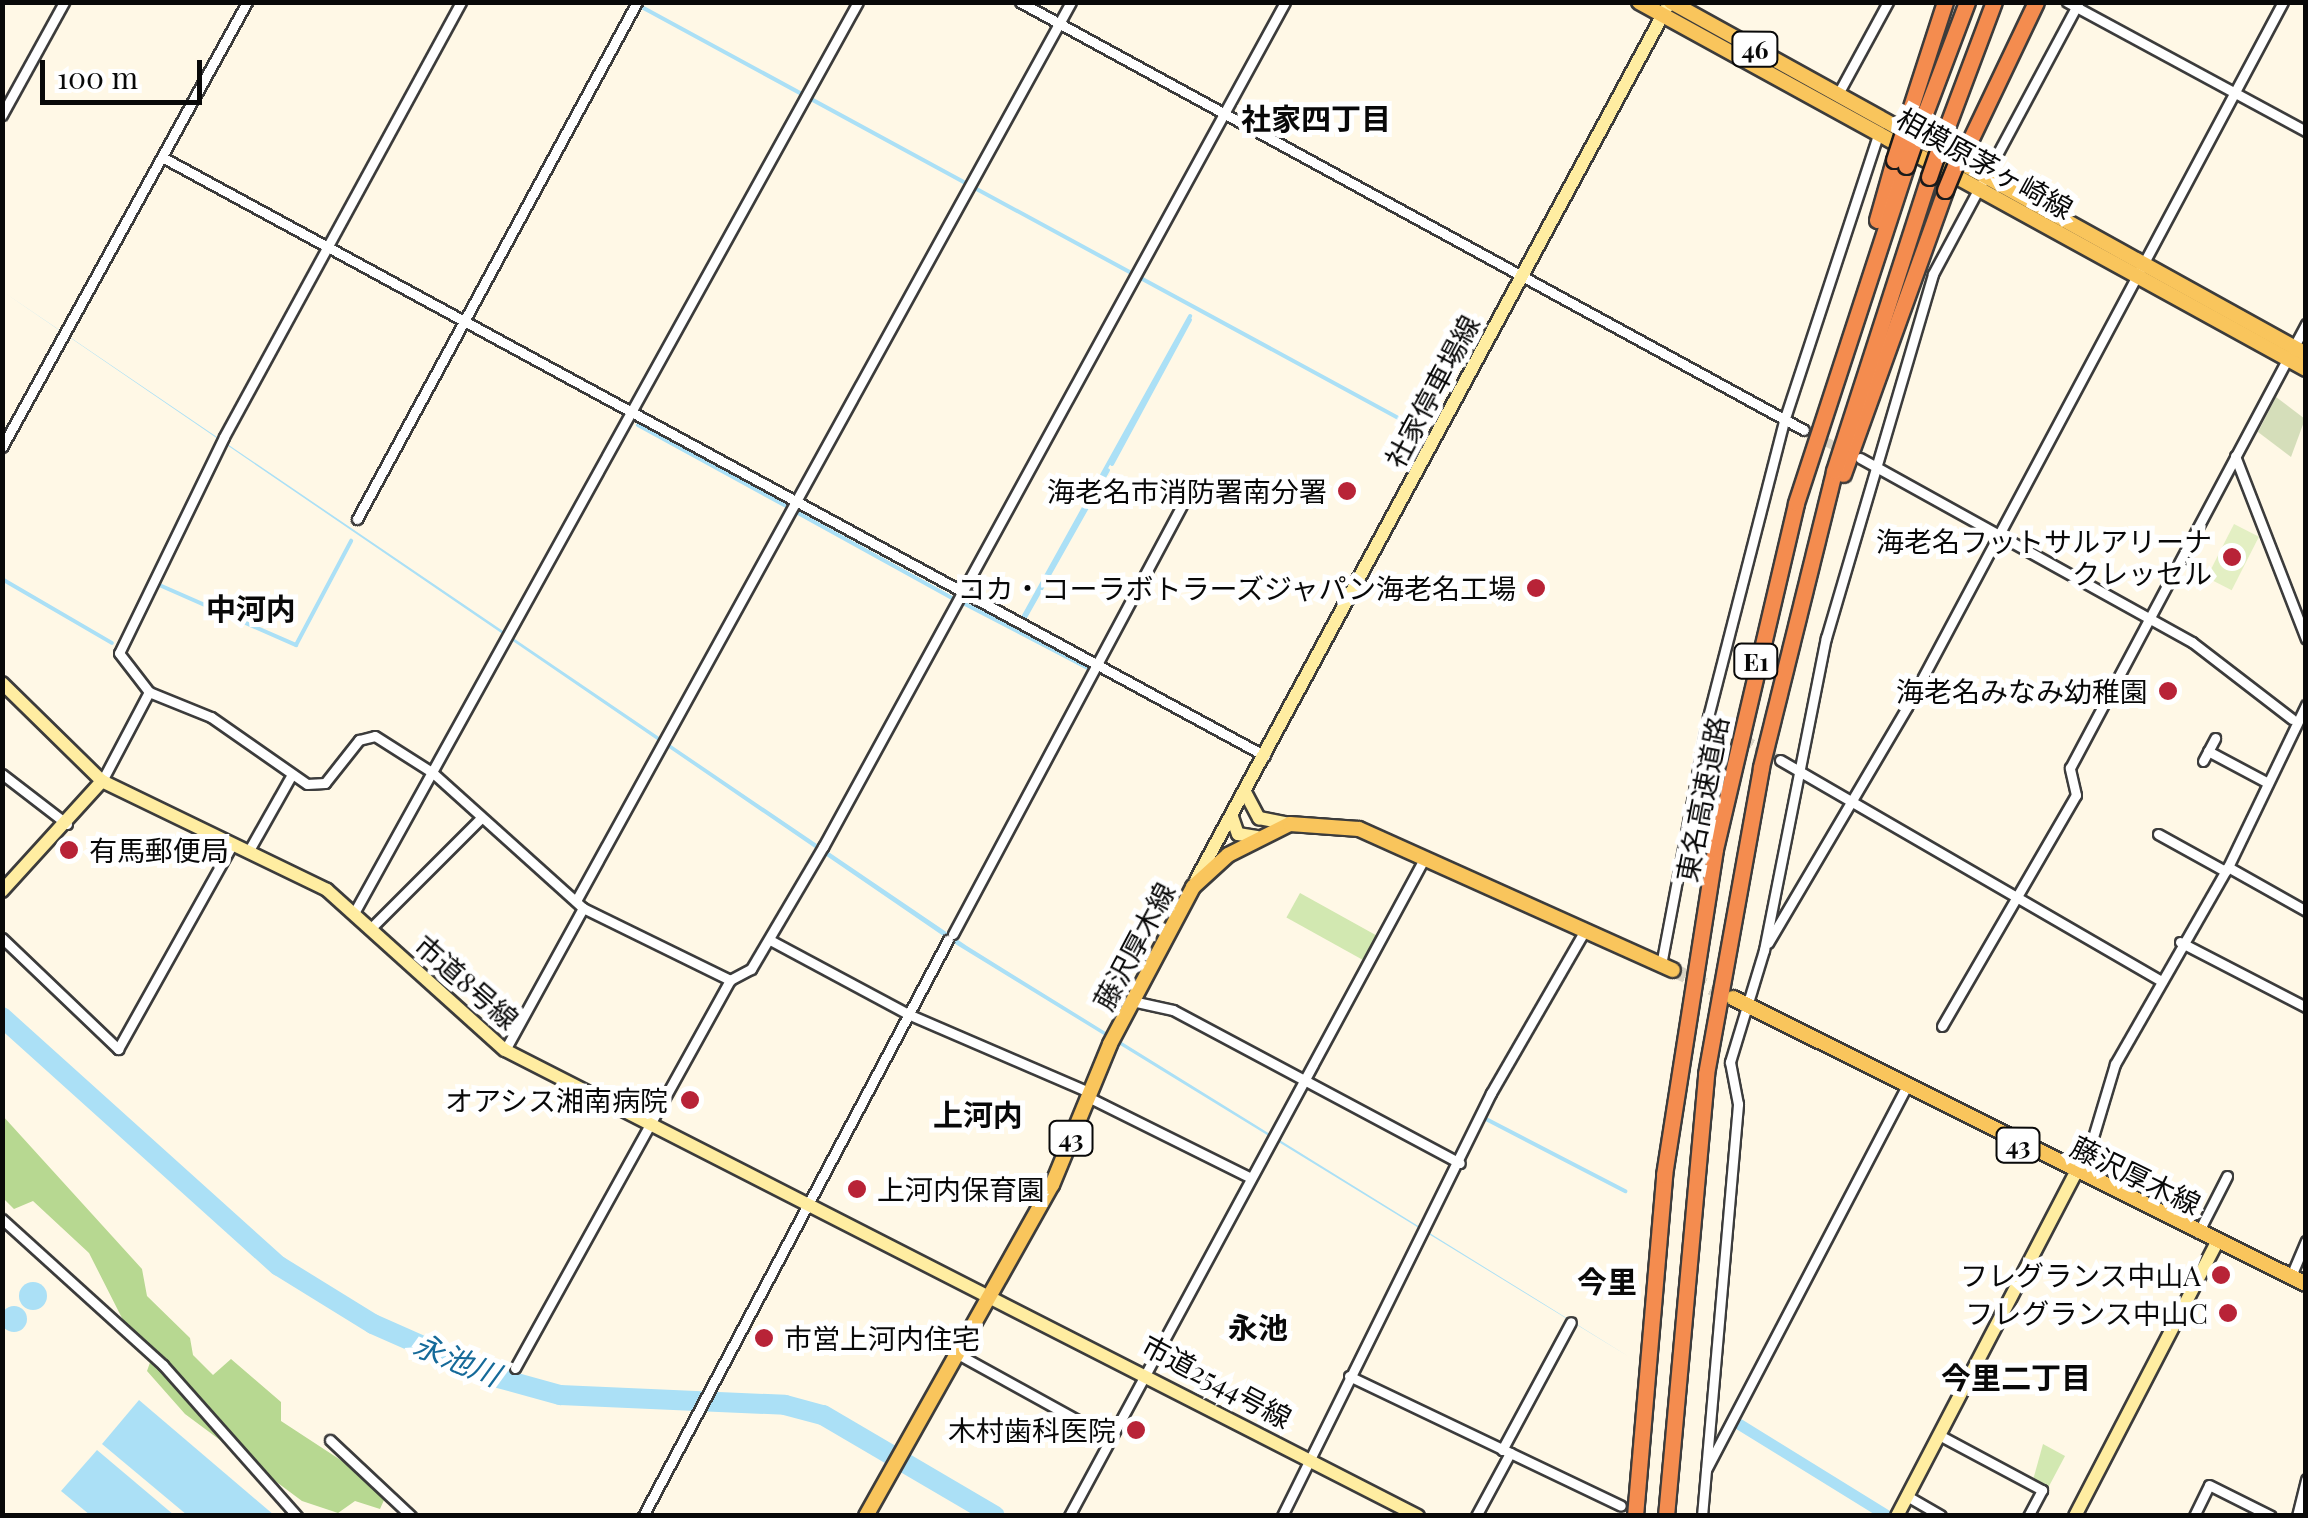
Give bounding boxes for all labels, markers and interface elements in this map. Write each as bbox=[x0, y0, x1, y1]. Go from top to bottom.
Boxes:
road number: 46 bbox=[1730, 29, 1780, 69]
scale bar bbox=[45, 40, 208, 102]
text: 100 m bbox=[57, 57, 138, 97]
district label: 社家四丁目 bbox=[1241, 100, 1391, 136]
street label: 相模原茅ヶ崎線 bbox=[1891, 101, 2079, 225]
street label: 社家停車場線 bbox=[1378, 309, 1486, 473]
place label: 海老名市消防署南分署 bbox=[1047, 474, 1327, 508]
marker: 海老名市消防署南分署 bbox=[1336, 480, 1358, 502]
place label: 海老名フットサルアリーナ クレッセル bbox=[1876, 524, 2212, 590]
marker: 海老名フットサルアリーナ クレッセル bbox=[2221, 546, 2243, 568]
place label: コカ・コーラボトラーズジャパン海老名工場 bbox=[956, 571, 1516, 605]
marker: コカ・コーラボトラーズジャパン海老名工場 bbox=[1525, 577, 1547, 599]
district label: 中河内 bbox=[206, 590, 296, 626]
road number: E1 bbox=[1731, 641, 1781, 681]
place label: 海老名みなみ幼稚園 bbox=[1896, 674, 2148, 708]
marker: 海老名みなみ幼稚園 bbox=[2157, 680, 2179, 702]
street label: 東名高速道路 bbox=[1669, 713, 1735, 885]
place label: 有馬郵便局 bbox=[89, 833, 229, 867]
marker: 有馬郵便局 bbox=[58, 839, 80, 861]
street label: 藤沢厚木線 bbox=[1086, 876, 1182, 1016]
street label: 市道8号線 bbox=[408, 928, 526, 1036]
place label: オアシス湘南病院 bbox=[444, 1083, 668, 1117]
marker: オアシス湘南病院 bbox=[677, 1087, 703, 1113]
district label: 上河内 bbox=[933, 1096, 1023, 1132]
road number: 43 bbox=[1048, 1118, 1094, 1158]
road number: 43 bbox=[1996, 1125, 2040, 1165]
street label: 藤沢厚木線 bbox=[2066, 1129, 2206, 1221]
place label: 上河内保育園 bbox=[877, 1172, 1045, 1206]
marker: 上河内保育園 bbox=[846, 1178, 868, 1200]
place label: フレグランス中山A bbox=[1959, 1258, 2201, 1292]
district label: 今里 bbox=[1577, 1263, 1637, 1299]
marker: フレグランス中山A bbox=[2210, 1264, 2232, 1286]
place label: フレグランス中山C bbox=[1965, 1296, 2208, 1330]
marker: フレグランス中山C bbox=[2217, 1302, 2239, 1324]
district label: 永池 bbox=[1228, 1309, 1288, 1345]
place label: 市営上河内住宅 bbox=[784, 1321, 980, 1355]
water label: 永池川 bbox=[409, 1325, 505, 1393]
marker: 市営上河内住宅 bbox=[753, 1327, 775, 1349]
street label: 市道2544号線 bbox=[1136, 1328, 1298, 1434]
district label: 今里二丁目 bbox=[1941, 1359, 2091, 1395]
place label: 木村歯科医院 bbox=[948, 1413, 1116, 1447]
marker: 木村歯科医院 bbox=[1125, 1419, 1147, 1441]

